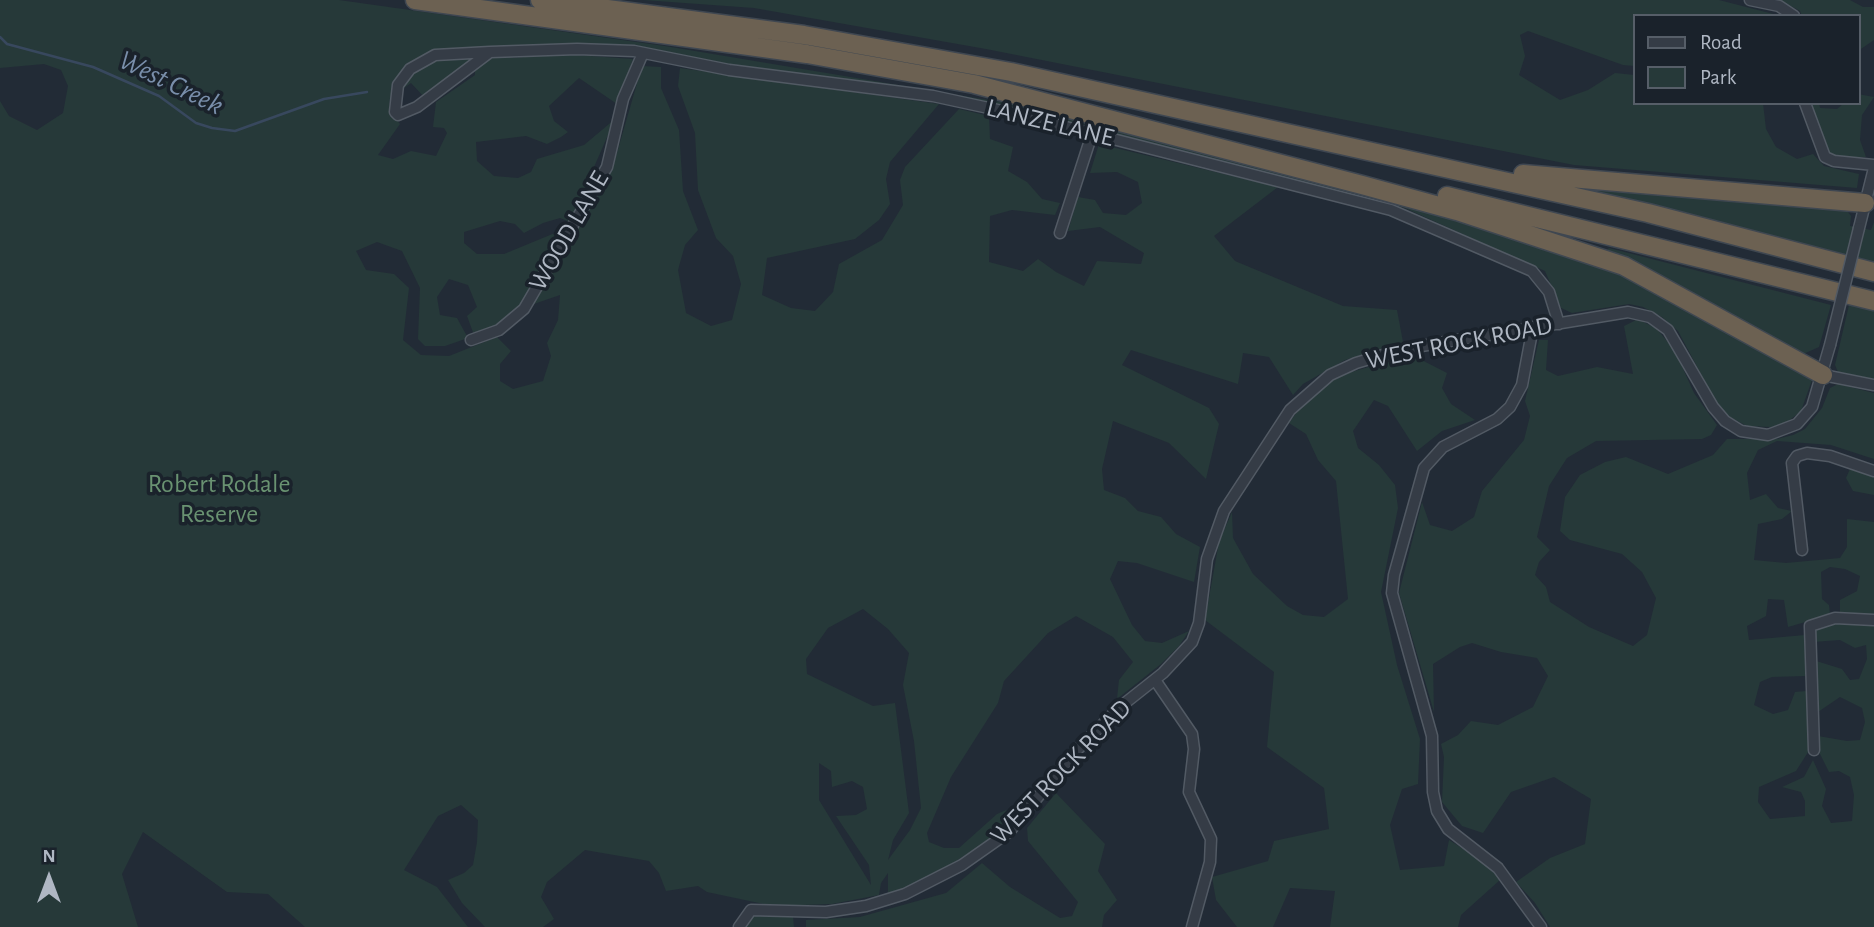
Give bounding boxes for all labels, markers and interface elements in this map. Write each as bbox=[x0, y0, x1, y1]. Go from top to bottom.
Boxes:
legend bbox=[1632, 14, 1860, 105]
text: Road bbox=[1700, 32, 1742, 53]
water label: West Creek bbox=[113, 43, 229, 123]
text: Park bbox=[1700, 67, 1736, 88]
street label: LANZE LANE bbox=[983, 92, 1117, 154]
street label: WOOD LANE bbox=[522, 166, 616, 296]
street label: WEST ROCK ROAD bbox=[1363, 310, 1555, 376]
park label: Robert Rodale Reserve bbox=[148, 468, 290, 530]
street label: WEST ROCK ROAD bbox=[984, 693, 1138, 851]
north arrow bbox=[14, 843, 84, 913]
text: N bbox=[42, 847, 56, 866]

